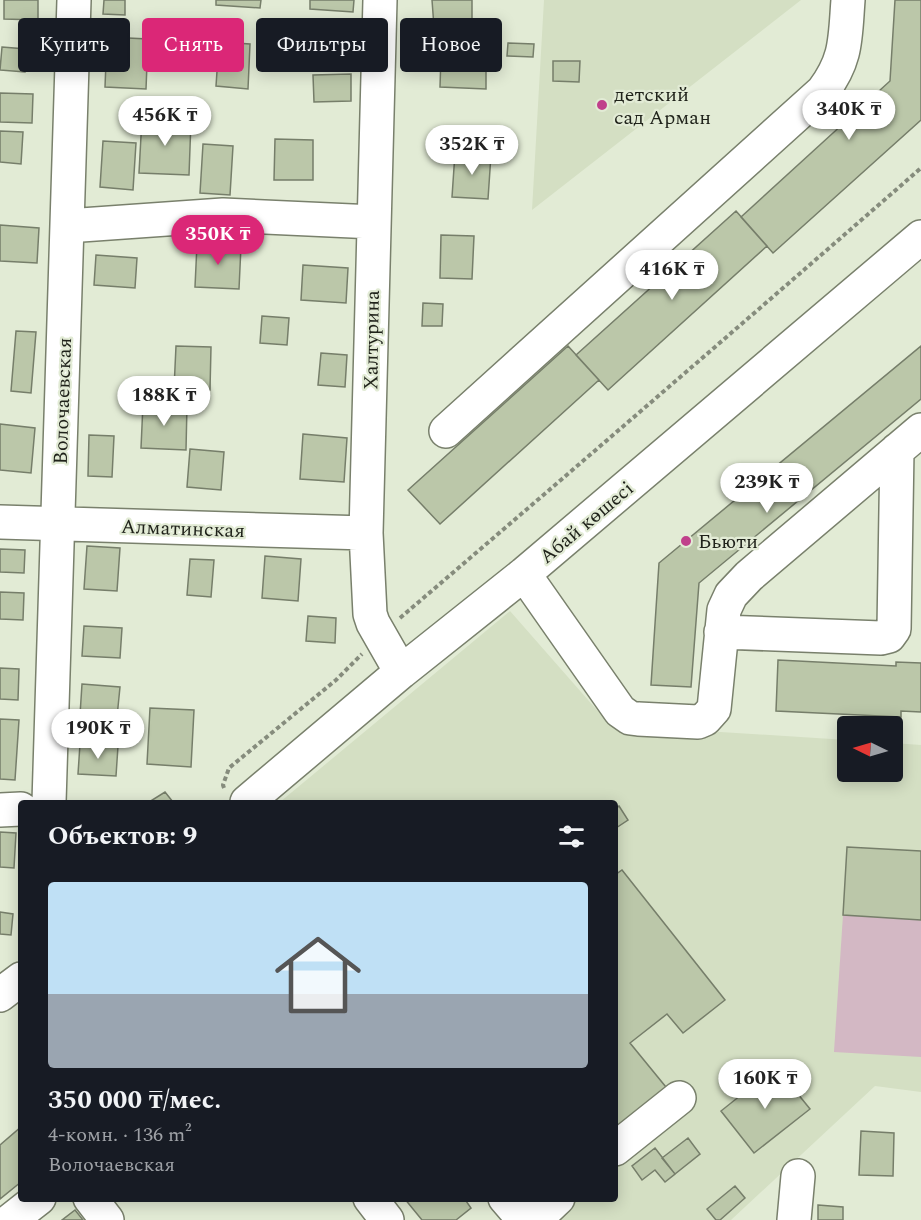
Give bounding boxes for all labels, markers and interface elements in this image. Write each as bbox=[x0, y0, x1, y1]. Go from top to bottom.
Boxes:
chip: Купить bbox=[18, 18, 130, 72]
chip: Снять bbox=[142, 18, 244, 72]
chip: Фильтры bbox=[256, 18, 388, 72]
chip: Новое bbox=[400, 18, 502, 72]
place label: детский сад Арман bbox=[614, 80, 711, 133]
pin: 340K ₸ bbox=[800, 90, 898, 141]
text: 340K ₸ bbox=[816, 94, 882, 124]
pin: 456K ₸ bbox=[116, 96, 214, 147]
marker: детский сад Арман bbox=[595, 98, 609, 112]
text: 456K ₸ bbox=[132, 100, 198, 130]
pin: 352K ₸ bbox=[423, 125, 521, 176]
text: 352K ₸ bbox=[439, 129, 505, 159]
pin: 350K ₸ bbox=[169, 215, 267, 266]
text: 350K ₸ bbox=[185, 219, 251, 249]
pin: 416K ₸ bbox=[623, 250, 721, 301]
text: 416K ₸ bbox=[639, 254, 705, 284]
street label: Халтурина bbox=[356, 290, 388, 390]
street label: Волочаевская bbox=[46, 337, 80, 465]
pin: 188K ₸ bbox=[115, 376, 213, 427]
text: 188K ₸ bbox=[131, 380, 197, 410]
pin: 239K ₸ bbox=[718, 463, 816, 514]
text: 239K ₸ bbox=[734, 467, 800, 497]
street label: Абай көшесі bbox=[533, 474, 640, 571]
street label: Алматинская bbox=[120, 512, 245, 546]
place label: Бьюти bbox=[698, 527, 758, 557]
marker: Бьюти bbox=[679, 534, 693, 548]
pin: 190K ₸ bbox=[49, 709, 147, 760]
text: 190K ₸ bbox=[65, 713, 131, 743]
north arrow bbox=[837, 716, 903, 782]
map controls bbox=[837, 716, 903, 782]
text: Объектов: 9 bbox=[48, 816, 197, 856]
icon: filters bbox=[555, 820, 588, 853]
icon: home bbox=[264, 921, 372, 1029]
pin: 160K ₸ bbox=[716, 1059, 814, 1110]
text: 160K ₸ bbox=[732, 1063, 798, 1093]
text: 350 000 ₸/мес. bbox=[48, 1080, 221, 1120]
text: 4-комн. · 136 m² bbox=[48, 1120, 192, 1150]
text: Волочаевская bbox=[48, 1150, 175, 1180]

